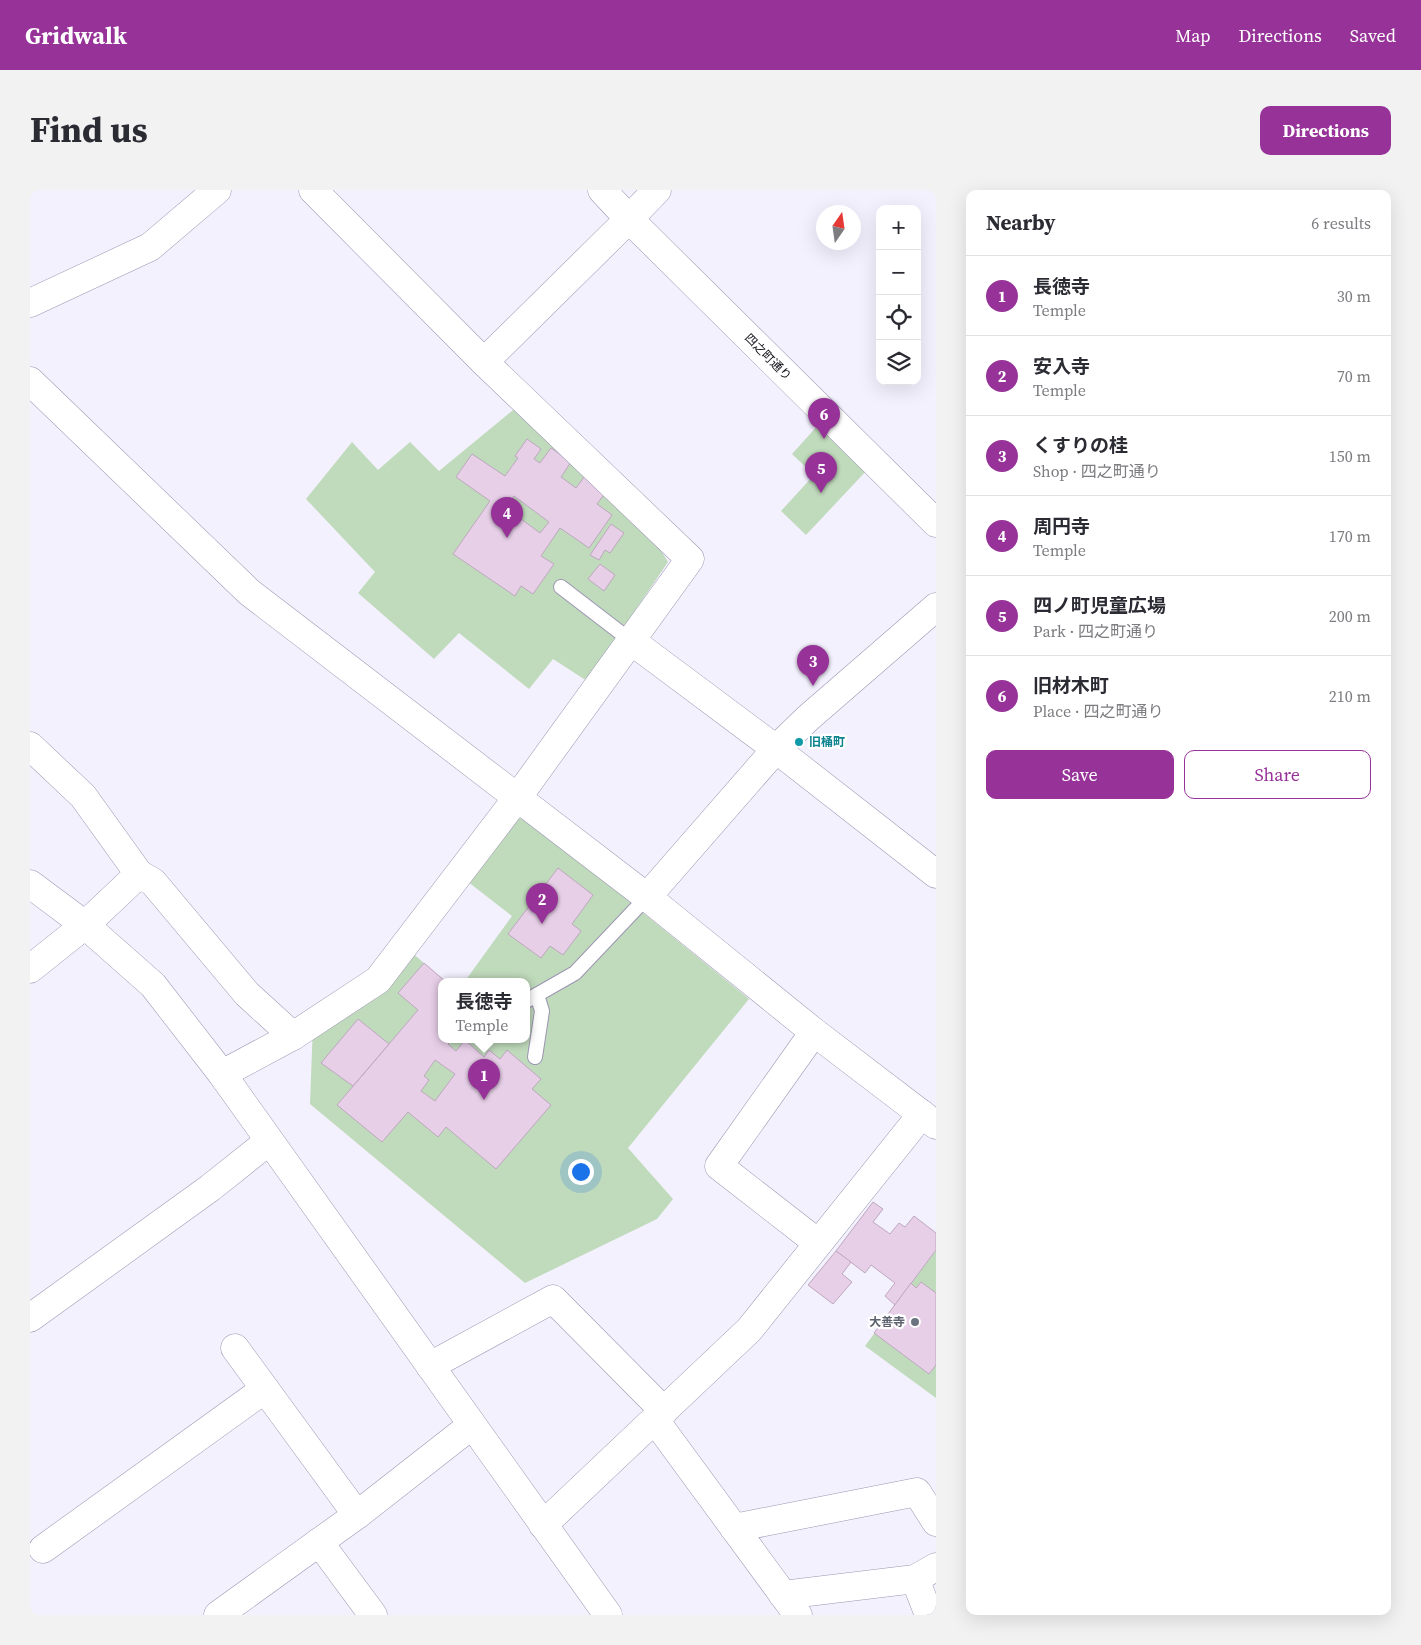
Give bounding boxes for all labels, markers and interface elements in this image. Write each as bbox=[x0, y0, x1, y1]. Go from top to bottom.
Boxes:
text: Gridwalk bbox=[25, 19, 127, 52]
text: Map bbox=[1175, 23, 1211, 48]
text: Directions bbox=[1239, 23, 1322, 48]
text: Saved bbox=[1350, 23, 1396, 48]
text: Find us bbox=[30, 106, 148, 154]
button: Directions bbox=[1260, 106, 1391, 155]
north arrow bbox=[816, 205, 861, 250]
map controls bbox=[876, 205, 921, 385]
button: + bbox=[876, 205, 921, 250]
text: Nearby bbox=[986, 208, 1056, 237]
text: 6 results bbox=[1311, 212, 1371, 234]
button: − bbox=[876, 250, 921, 295]
text: 長徳寺 bbox=[1033, 273, 1090, 299]
text: 1 bbox=[998, 285, 1006, 307]
text: 30 m bbox=[1337, 285, 1371, 307]
button: locate bbox=[876, 295, 921, 340]
text: Temple bbox=[1033, 299, 1086, 321]
street label: 四之町通り bbox=[741, 330, 795, 384]
button: layers bbox=[876, 340, 921, 385]
text: 安入寺 bbox=[1033, 353, 1090, 379]
text: 2 bbox=[998, 365, 1006, 387]
text: 70 m bbox=[1337, 365, 1371, 387]
text: Temple bbox=[1033, 379, 1086, 401]
pin: 6 bbox=[808, 398, 840, 439]
text: くすりの桂 bbox=[1033, 432, 1128, 458]
text: 3 bbox=[998, 445, 1006, 467]
text: 150 m bbox=[1329, 445, 1371, 467]
pin: 5 bbox=[805, 452, 837, 493]
text: Shop · 四之町通り bbox=[1033, 460, 1161, 482]
pin: 4 bbox=[491, 497, 523, 538]
text: 周円寺 bbox=[1033, 513, 1090, 539]
text: 4 bbox=[998, 525, 1006, 547]
text: 170 m bbox=[1329, 525, 1371, 547]
text: Temple bbox=[1033, 539, 1086, 561]
text: 四ノ町児童広場 bbox=[1033, 592, 1166, 618]
text: 5 bbox=[998, 605, 1006, 627]
text: 200 m bbox=[1329, 605, 1371, 627]
text: Park · 四之町通り bbox=[1033, 620, 1158, 642]
pin: 3 bbox=[797, 645, 829, 686]
text: 旧材木町 bbox=[1033, 672, 1109, 698]
text: 6 bbox=[998, 685, 1006, 707]
text: 210 m bbox=[1329, 685, 1371, 707]
text: Place · 四之町通り bbox=[1033, 700, 1163, 722]
place label: 旧桶町 bbox=[809, 734, 845, 750]
marker: 旧桶町 bbox=[793, 736, 805, 748]
button: Save bbox=[986, 750, 1174, 799]
button: Share bbox=[1184, 750, 1371, 799]
pin: 2 bbox=[526, 883, 558, 924]
popup bbox=[438, 978, 530, 1043]
text: 長徳寺 bbox=[455, 988, 513, 1014]
text: Temple bbox=[455, 1014, 508, 1036]
pin: 1 bbox=[468, 1059, 500, 1100]
your location bbox=[568, 1159, 594, 1185]
place label: 大善寺 bbox=[869, 1314, 905, 1330]
marker: 大善寺 bbox=[909, 1316, 921, 1328]

